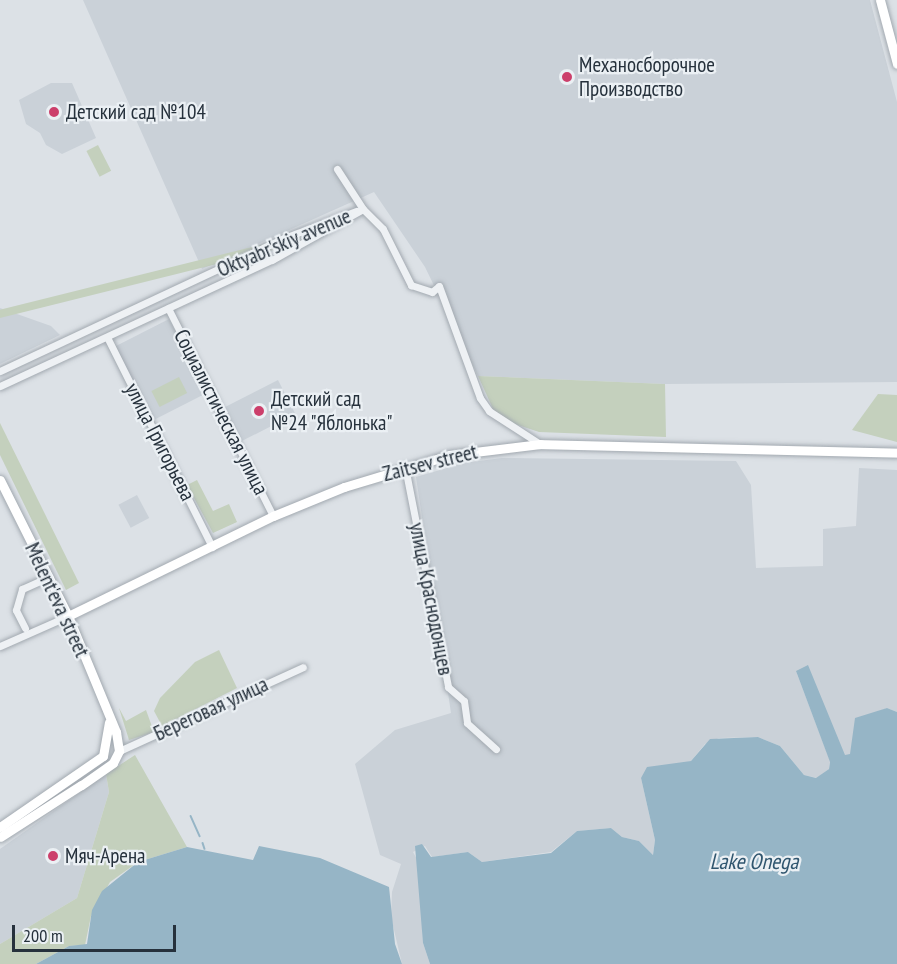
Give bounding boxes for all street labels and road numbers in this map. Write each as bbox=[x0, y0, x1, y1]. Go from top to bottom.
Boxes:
street label: Oktyabr'skiy avenue bbox=[213, 203, 355, 283]
street label: Социалистическая улица bbox=[168, 325, 274, 499]
street label: улица Григорьева bbox=[120, 379, 200, 505]
street label: Zaitsev street bbox=[380, 439, 480, 487]
street label: улица Краснодонцев bbox=[404, 521, 458, 677]
street label: Melent'eva street bbox=[19, 539, 95, 661]
street label: Береговая улица bbox=[150, 672, 272, 746]

